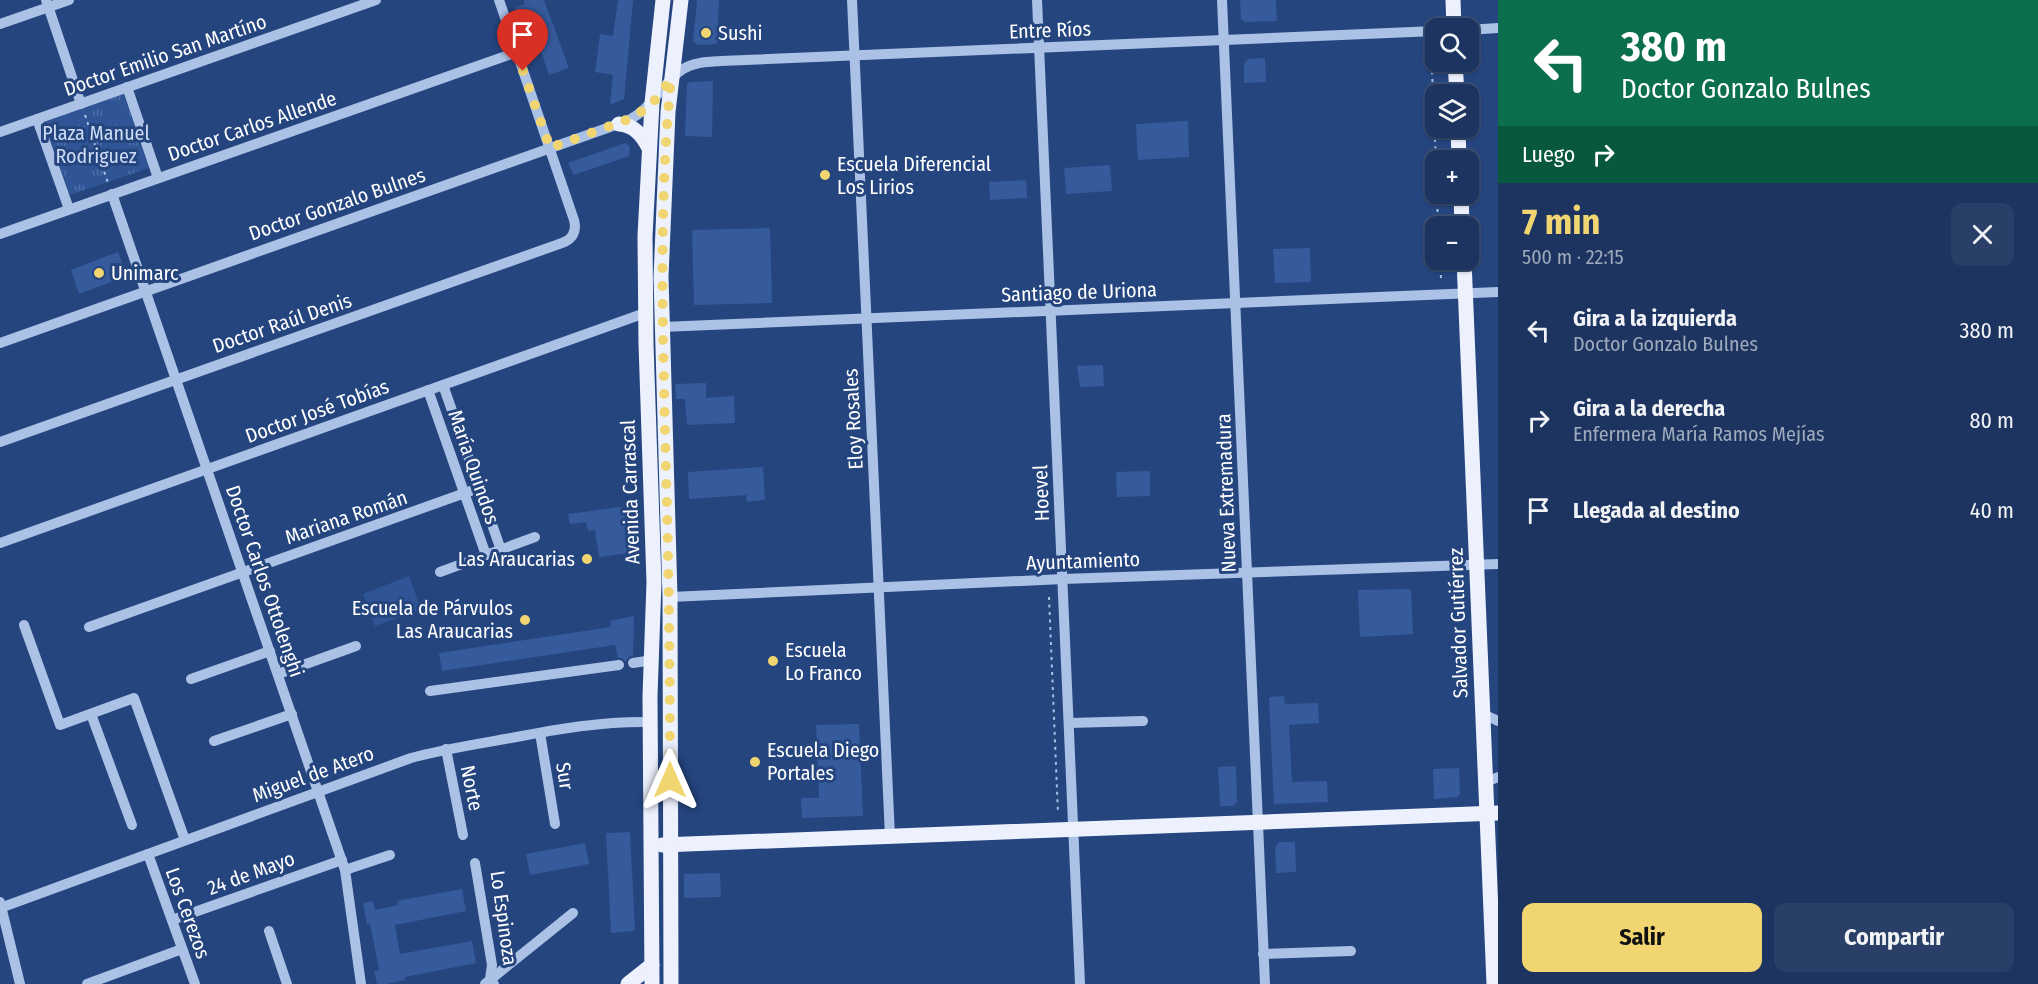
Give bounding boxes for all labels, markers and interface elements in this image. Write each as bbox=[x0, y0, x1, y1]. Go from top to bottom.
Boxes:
street label: Doctor Emilio San Martíno bbox=[60, 9, 270, 101]
pin bbox=[497, 9, 548, 71]
street label: Entre Ríos bbox=[1008, 17, 1092, 43]
icon: arrive bbox=[506, 18, 539, 51]
map controls bbox=[1425, 18, 1479, 270]
button: search bbox=[1425, 18, 1479, 72]
place label: Sushi bbox=[718, 21, 763, 45]
text: 380 m bbox=[1621, 22, 1727, 72]
icon: left bbox=[1522, 24, 1600, 102]
marker: Sushi bbox=[699, 26, 713, 40]
text: Doctor Gonzalo Bulnes bbox=[1621, 73, 1871, 105]
button: layers bbox=[1425, 84, 1479, 138]
street label: Doctor Carlos Allende bbox=[164, 86, 340, 166]
park label: Plaza Manuel Rodriguez bbox=[42, 121, 150, 168]
icon: right bbox=[1587, 138, 1620, 171]
text: Luego bbox=[1522, 141, 1575, 168]
button: + bbox=[1425, 150, 1479, 204]
place label: Escuela Diferencial Los Lirios bbox=[837, 152, 991, 199]
street label: Doctor Gonzalo Bulnes bbox=[246, 163, 428, 245]
marker: Escuela Diferencial Los Lirios bbox=[818, 168, 832, 182]
text: 7 min bbox=[1522, 200, 1600, 244]
button: close bbox=[1951, 203, 2014, 266]
button: − bbox=[1425, 216, 1479, 270]
text: 500 m · 22:15 bbox=[1522, 245, 1624, 269]
place label: Unimarc bbox=[111, 261, 179, 285]
marker: Unimarc bbox=[92, 266, 106, 280]
street label: Santiago de Uriona bbox=[1001, 277, 1157, 307]
street label: Doctor Raúl Denis bbox=[209, 288, 355, 358]
text: Gira a la izquierda bbox=[1573, 305, 1737, 332]
icon: left bbox=[1522, 314, 1555, 347]
text: 380 m bbox=[1960, 317, 2014, 344]
text: Doctor Gonzalo Bulnes bbox=[1573, 332, 1758, 356]
street label: Eloy Rosales bbox=[838, 368, 868, 470]
street label: Doctor José Tobías bbox=[242, 374, 392, 448]
text: Gira a la derecha bbox=[1573, 395, 1725, 422]
icon: right bbox=[1522, 404, 1555, 437]
street label: María Quindos bbox=[443, 407, 505, 527]
text: 80 m bbox=[1969, 407, 2014, 434]
street label: Nueva Extremadura bbox=[1211, 413, 1241, 573]
street label: Avenida Carrascal bbox=[615, 419, 645, 565]
text: Enfermera María Ramos Mejías bbox=[1573, 422, 1824, 446]
street label: Hoevel bbox=[1028, 464, 1054, 522]
street label: Doctor Carlos Ottolenghi bbox=[221, 482, 309, 680]
street label: Mariana Román bbox=[282, 485, 410, 549]
icon: arrive bbox=[1522, 494, 1555, 527]
text: Llegada al destino bbox=[1573, 497, 1740, 524]
text: 40 m bbox=[1970, 497, 2014, 524]
place label: Las Araucarias bbox=[458, 547, 575, 571]
street label: Ayuntamiento bbox=[1025, 547, 1141, 575]
street label: Salvador Gutiérrez bbox=[1443, 547, 1473, 699]
marker: Las Araucarias bbox=[580, 552, 594, 566]
place label: Escuela de Párvulos Las Araucarias bbox=[352, 596, 513, 643]
marker: Escuela de Párvulos Las Araucarias bbox=[518, 613, 532, 627]
place label: Escuela Lo Franco bbox=[785, 638, 862, 685]
marker: Escuela Lo Franco bbox=[766, 654, 780, 668]
place label: Escuela Diego Portales bbox=[767, 738, 879, 785]
street label: Miguel de Atero bbox=[249, 741, 377, 807]
position arrow bbox=[638, 748, 702, 812]
marker: Escuela Diego Portales bbox=[748, 755, 762, 769]
street label: Sur bbox=[551, 761, 579, 791]
street label: Norte bbox=[456, 763, 488, 813]
street label: 24 de Mayo bbox=[204, 846, 298, 900]
street label: Los Cerezos bbox=[161, 864, 215, 962]
street label: Lo Espinoza bbox=[485, 869, 523, 967]
button: Salir bbox=[1522, 903, 1762, 972]
button: Compartir bbox=[1774, 903, 2014, 972]

